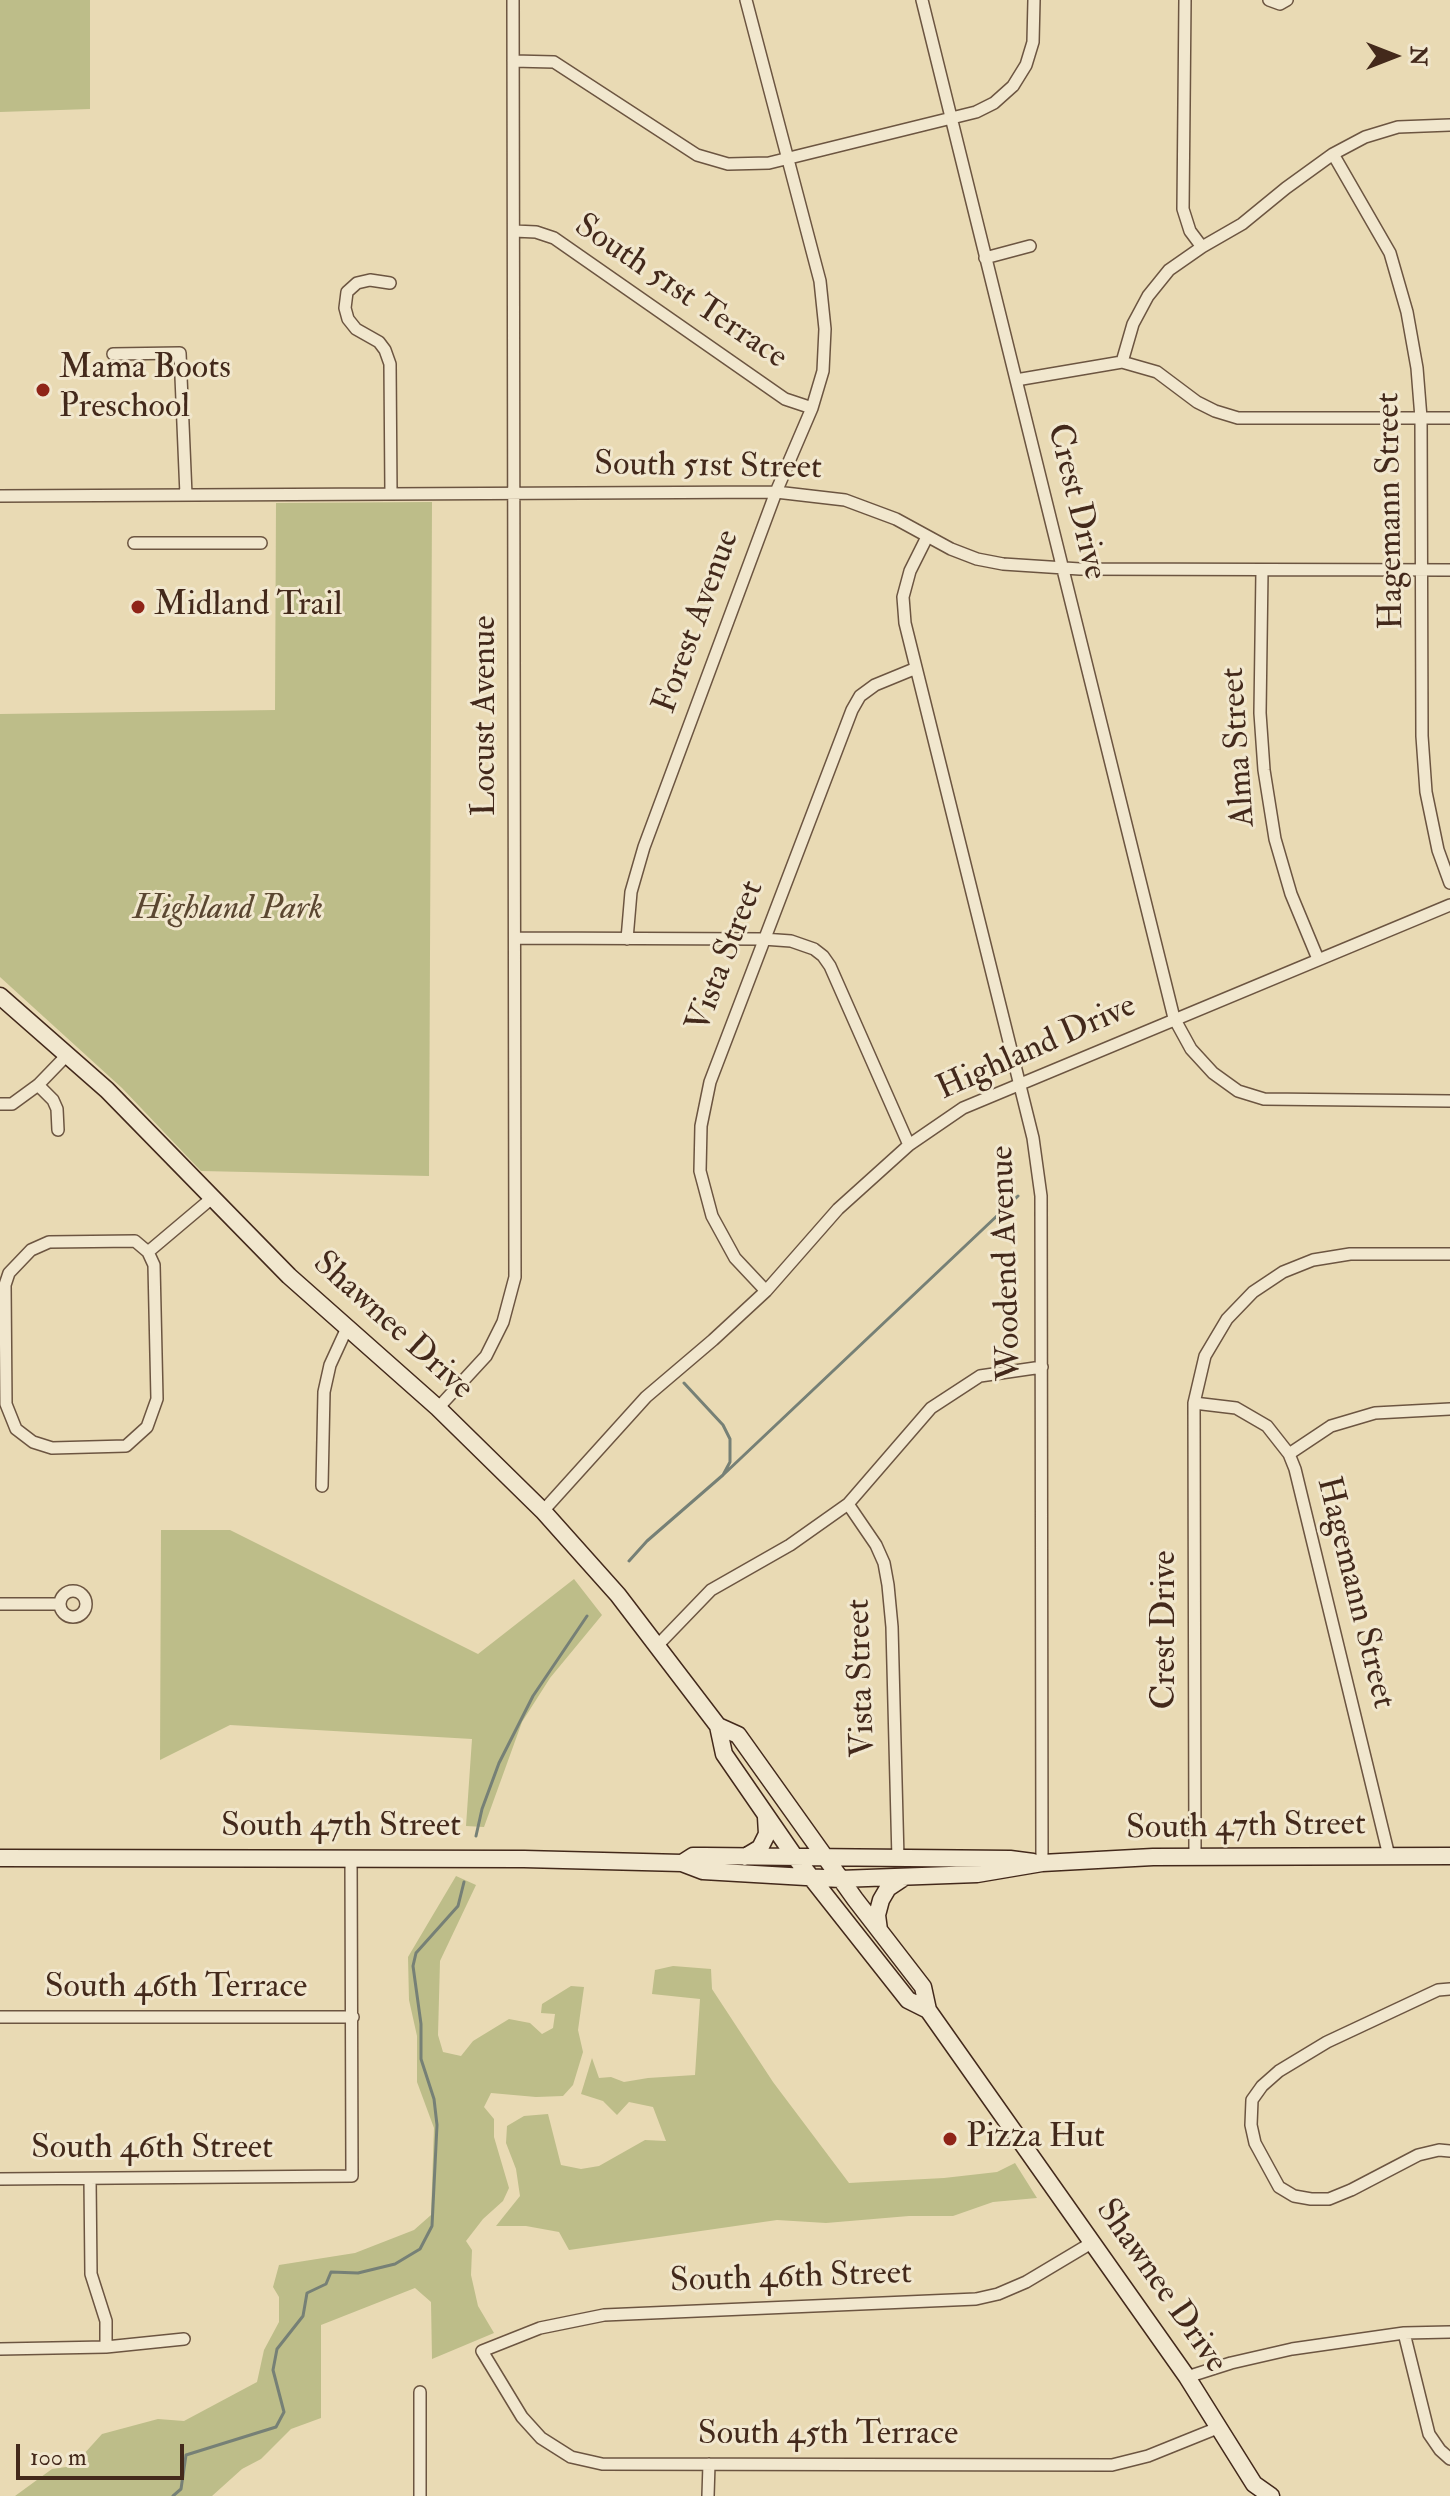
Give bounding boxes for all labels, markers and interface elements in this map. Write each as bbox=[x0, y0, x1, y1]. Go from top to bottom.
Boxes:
north arrow bbox=[1354, 16, 1434, 96]
text: N bbox=[1404, 46, 1432, 66]
street label: South 51st Terrace bbox=[566, 207, 794, 379]
place label: Mama Boots Preschool bbox=[59, 350, 231, 430]
marker: Mama Boots Preschool bbox=[34, 381, 52, 399]
street label: Hagemann Street bbox=[1370, 392, 1414, 630]
street label: Crest Drive bbox=[1036, 420, 1114, 584]
street label: South 51st Street bbox=[594, 446, 822, 490]
street label: Forest Avenue bbox=[646, 525, 750, 719]
place label: Midland Trail bbox=[154, 587, 342, 627]
marker: Midland Trail bbox=[129, 598, 147, 616]
street label: Locust Avenue bbox=[467, 616, 507, 816]
street label: Alma Street bbox=[1214, 666, 1266, 828]
street label: Vista Street bbox=[680, 876, 774, 1038]
park label: Highland Park bbox=[133, 891, 323, 931]
street label: Highland Drive bbox=[931, 987, 1143, 1111]
street label: Woodend Avenue bbox=[984, 1145, 1032, 1381]
street label: Shawnee Drive bbox=[303, 1244, 481, 1410]
street label: Hagemann Street bbox=[1306, 1473, 1402, 1713]
street label: Crest Drive bbox=[1147, 1550, 1187, 1710]
street label: Vista Street bbox=[840, 1598, 886, 1758]
street label: South 47th Street bbox=[1126, 1806, 1366, 1850]
street label: South 47th Street bbox=[221, 1808, 461, 1848]
street label: South 46th Terrace bbox=[45, 1969, 307, 2009]
place label: Pizza Hut bbox=[966, 2119, 1105, 2159]
street label: South 46th Street bbox=[31, 2130, 273, 2170]
marker: Pizza Hut bbox=[941, 2130, 959, 2148]
street label: Shawnee Drive bbox=[1085, 2192, 1235, 2382]
street label: South 46th Street bbox=[669, 2254, 913, 2304]
street label: South 45th Terrace bbox=[698, 2416, 958, 2456]
scale bar bbox=[20, 2428, 188, 2478]
text: 100 m bbox=[30, 2442, 87, 2473]

